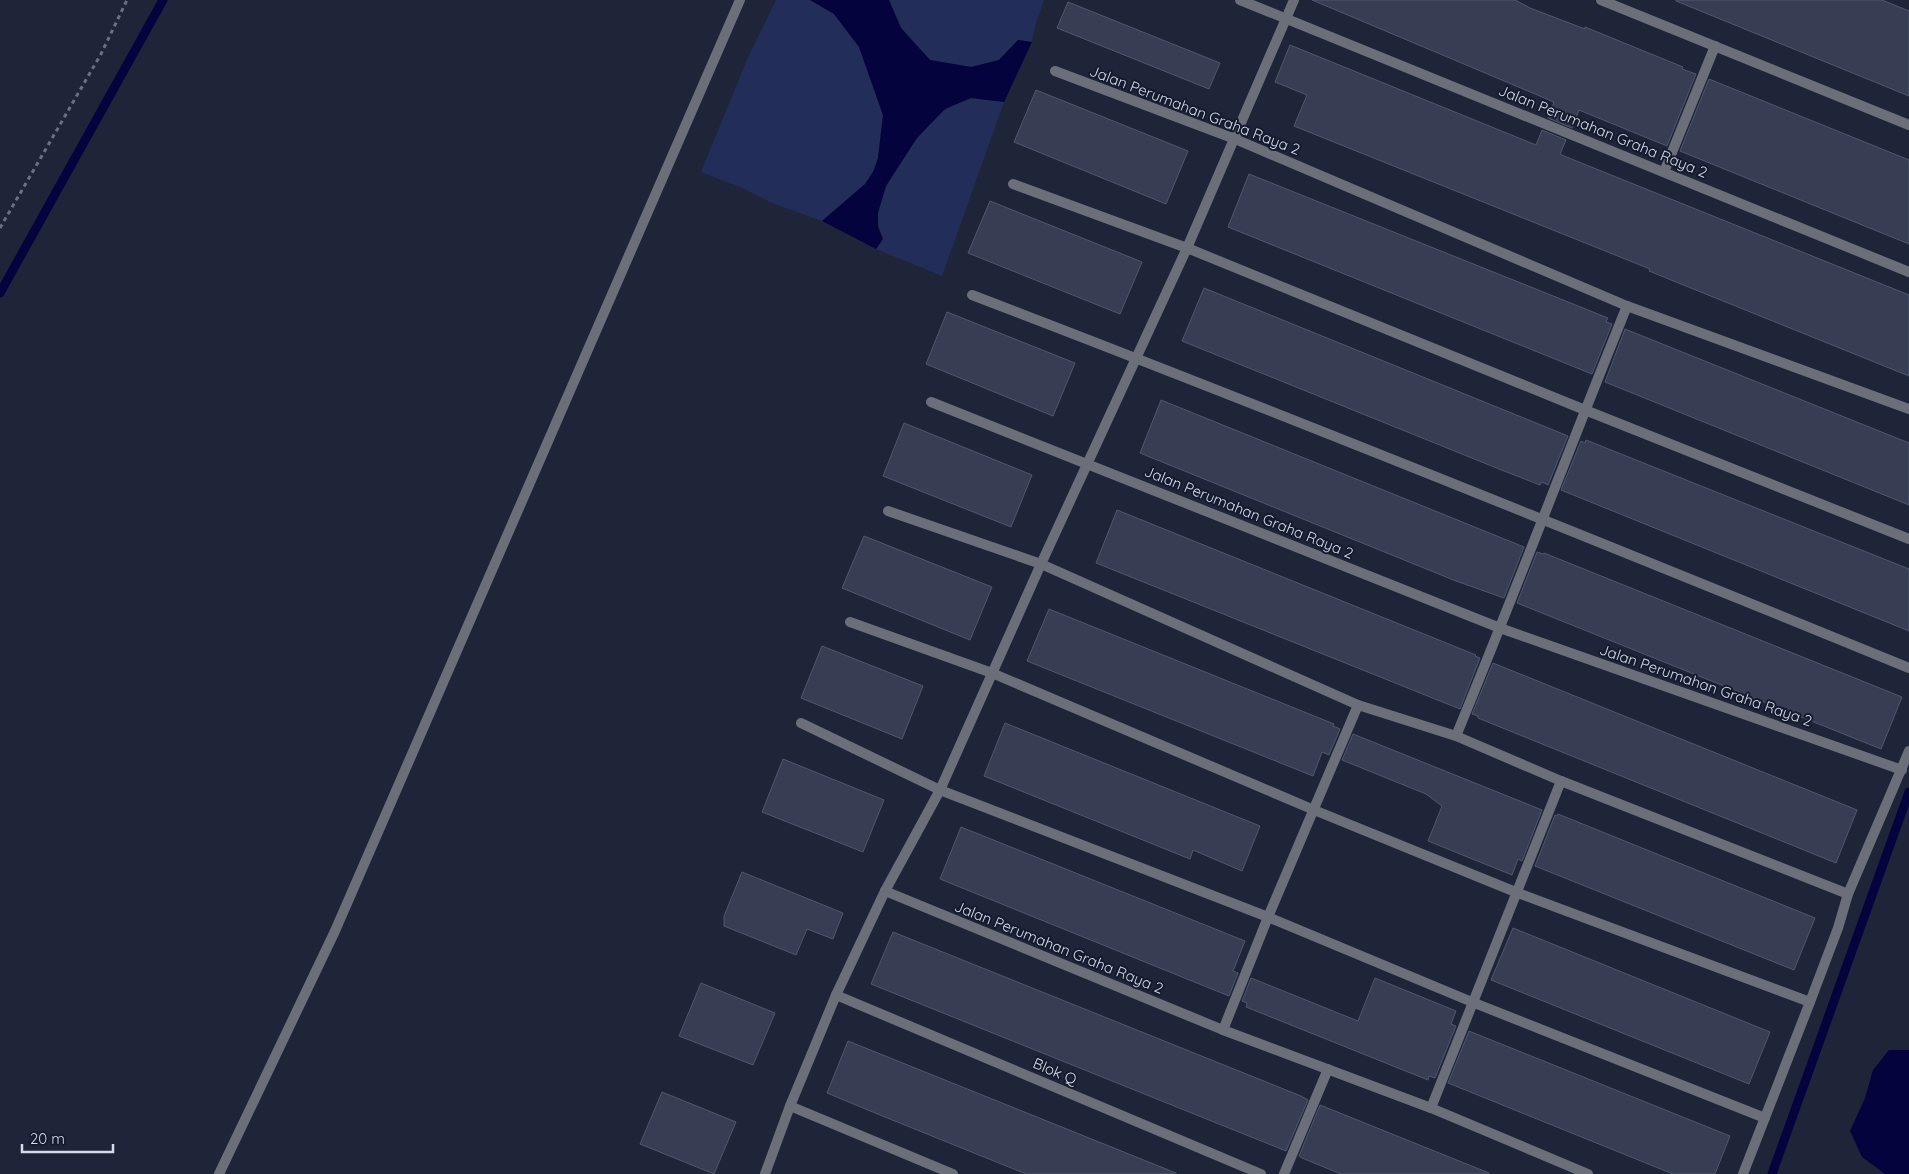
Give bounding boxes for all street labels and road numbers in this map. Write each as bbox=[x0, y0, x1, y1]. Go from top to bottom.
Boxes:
street label: Jalan Perumahan Graha Raya 2 bbox=[1087, 61, 1303, 159]
street label: Jalan Perumahan Graha Raya 2 bbox=[1496, 80, 1710, 182]
street label: Jalan Perumahan Graha Raya 2 bbox=[1142, 461, 1356, 563]
street label: Jalan Perumahan Graha Raya 2 bbox=[1597, 640, 1815, 730]
street label: Jalan Perumahan Graha Raya 2 bbox=[952, 896, 1166, 998]
street label: Blok Q bbox=[1030, 1053, 1080, 1089]

